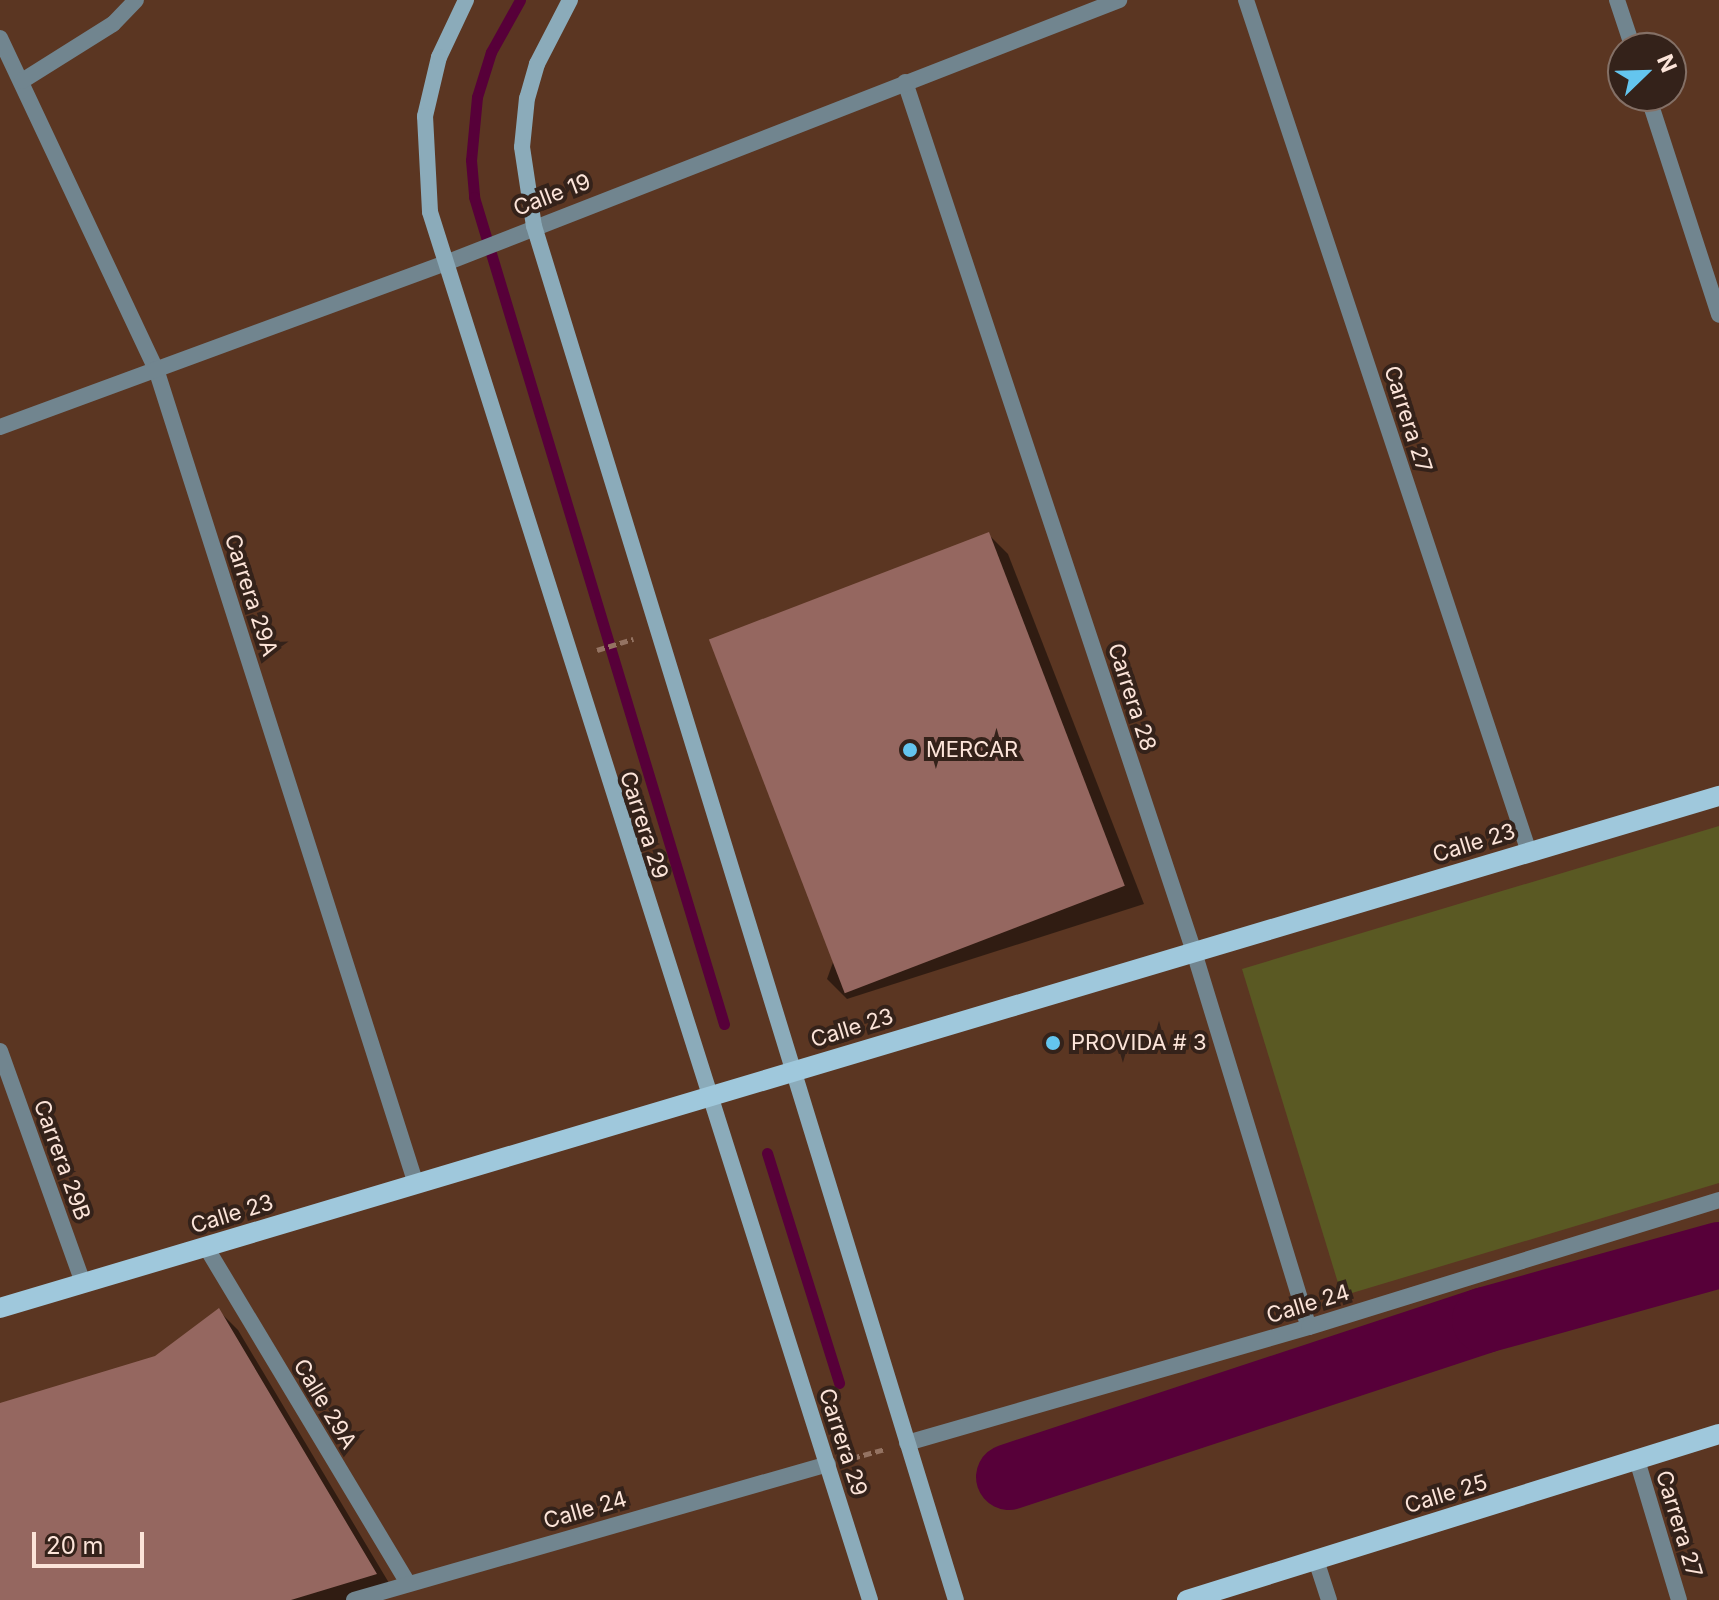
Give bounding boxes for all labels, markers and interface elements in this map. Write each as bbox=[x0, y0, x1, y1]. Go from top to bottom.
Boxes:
north arrow bbox=[1607, 32, 1687, 112]
text: N bbox=[1652, 51, 1682, 76]
street label: Calle 19 bbox=[510, 168, 594, 222]
street label: Carrera 27 bbox=[1378, 362, 1438, 476]
street label: Carrera 29A bbox=[219, 531, 283, 659]
street label: Carrera 28 bbox=[1102, 640, 1162, 754]
place label: MERCAR bbox=[926, 737, 1018, 763]
marker: MERCAR bbox=[901, 741, 919, 759]
street label: Carrera 29 bbox=[614, 768, 674, 882]
street label: Calle 23 bbox=[1429, 818, 1519, 868]
street label: Calle 23 bbox=[807, 1003, 897, 1053]
place label: PROVIDA # 3 bbox=[1071, 1030, 1207, 1056]
marker: PROVIDA # 3 bbox=[1042, 1032, 1064, 1054]
street label: Carrera 29B bbox=[28, 1096, 96, 1224]
street label: Calle 23 bbox=[187, 1189, 277, 1239]
street label: Calle 24 bbox=[1263, 1279, 1353, 1329]
street label: Calle 29A bbox=[288, 1354, 362, 1454]
street label: Carrera 29 bbox=[813, 1385, 873, 1499]
street label: Carrera 27 bbox=[1650, 1467, 1708, 1581]
street label: Calle 25 bbox=[1402, 1469, 1490, 1519]
street label: Calle 24 bbox=[540, 1486, 630, 1534]
scale bar bbox=[36, 1516, 148, 1566]
text: 20 m bbox=[46, 1531, 104, 1560]

